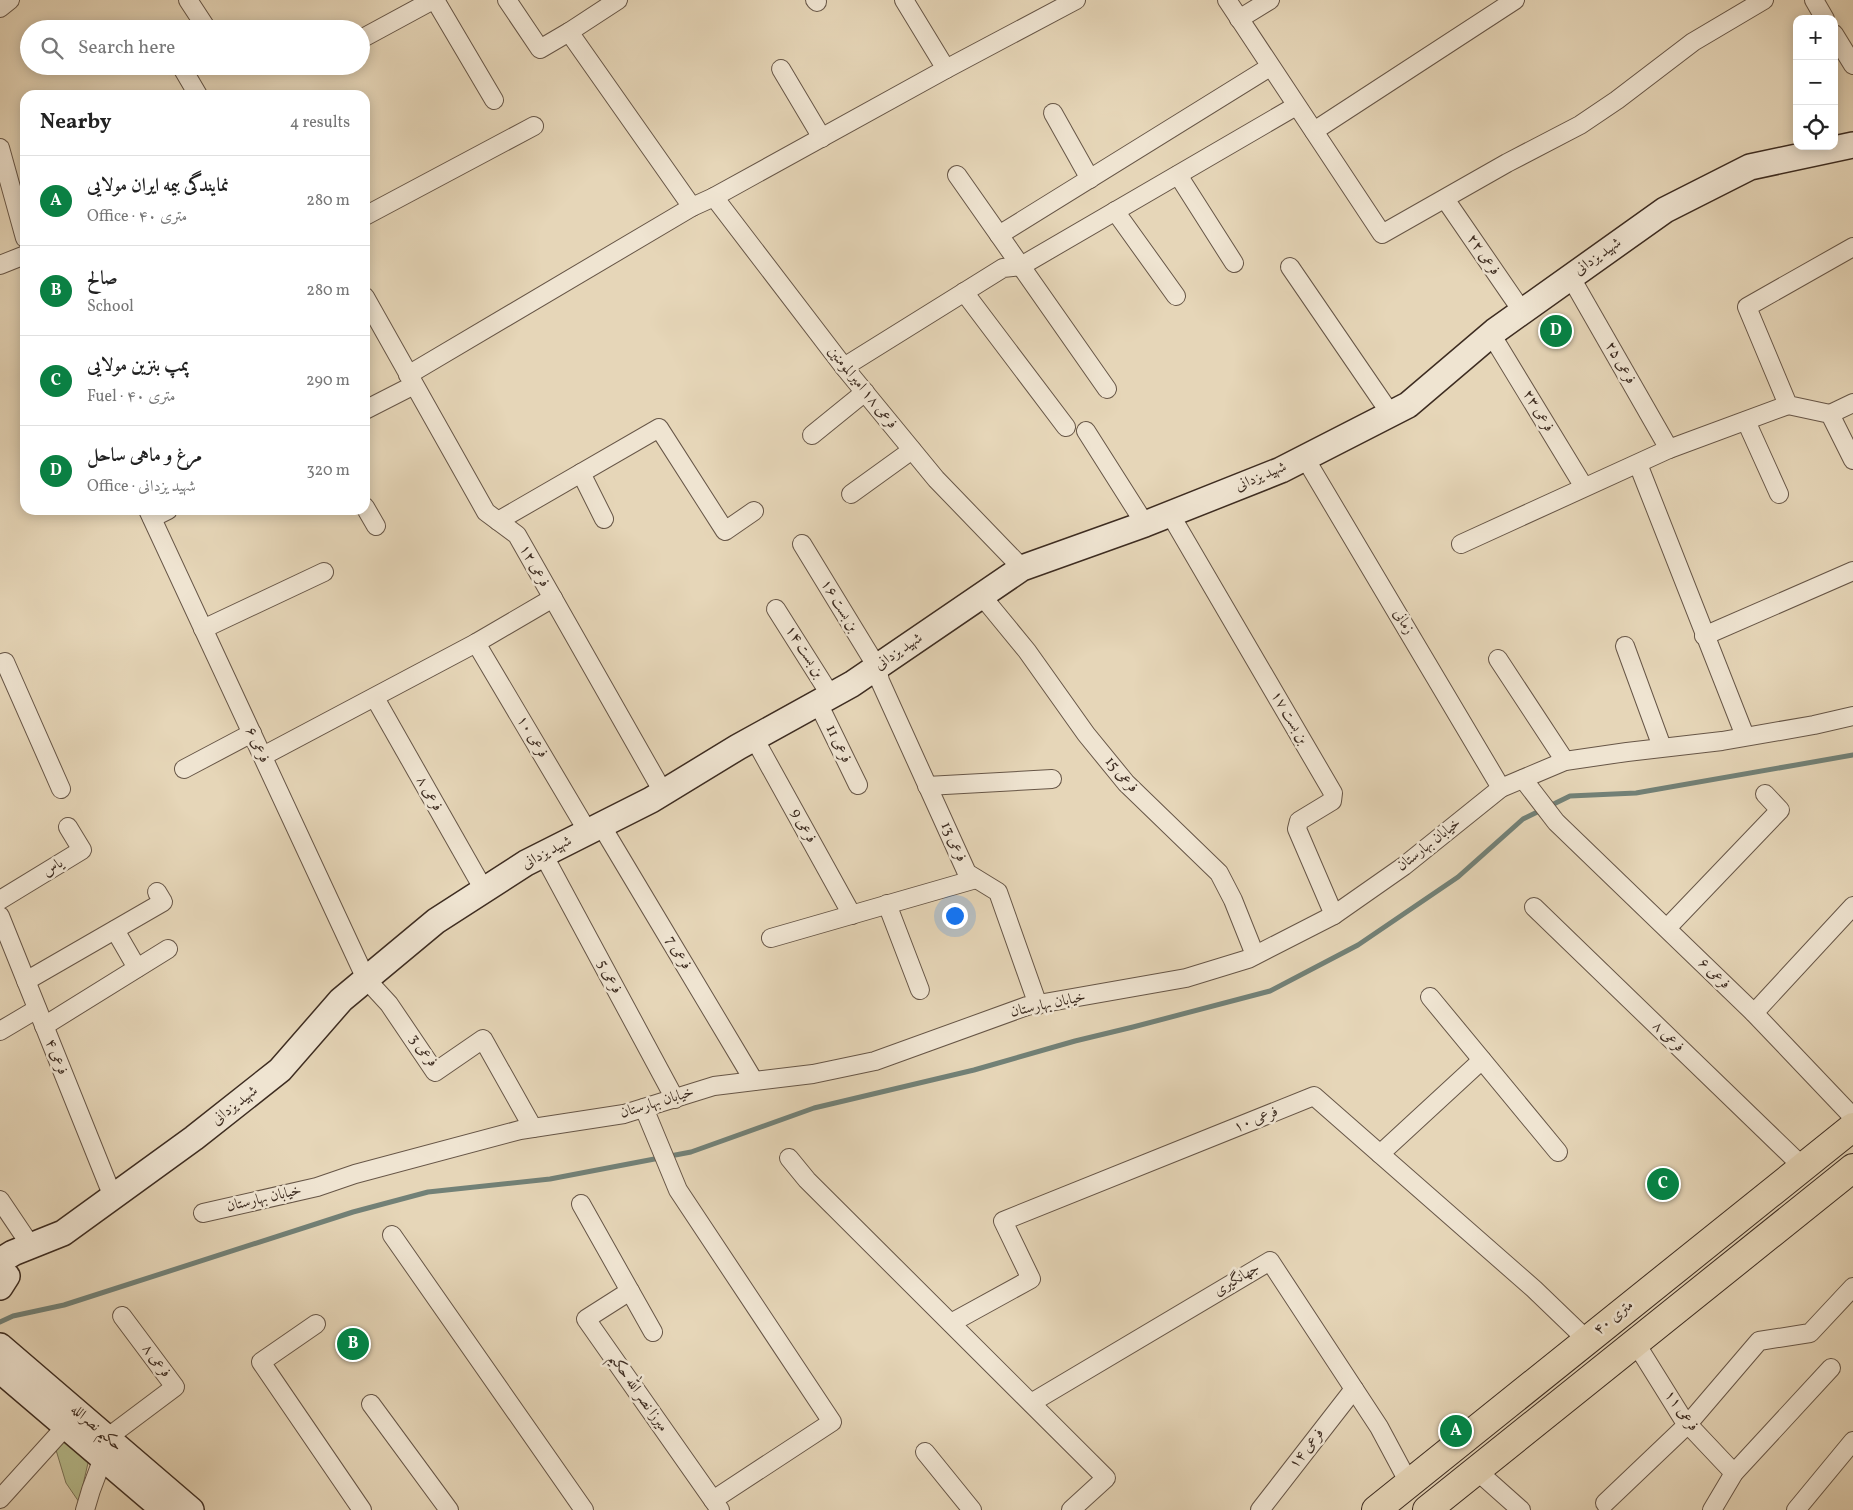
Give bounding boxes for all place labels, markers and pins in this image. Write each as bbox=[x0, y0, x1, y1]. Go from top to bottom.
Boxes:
pin: D bbox=[1540, 312, 1572, 350]
pin: C bbox=[1647, 1165, 1679, 1203]
pin: B bbox=[337, 1325, 369, 1363]
pin: A bbox=[1440, 1412, 1472, 1450]

